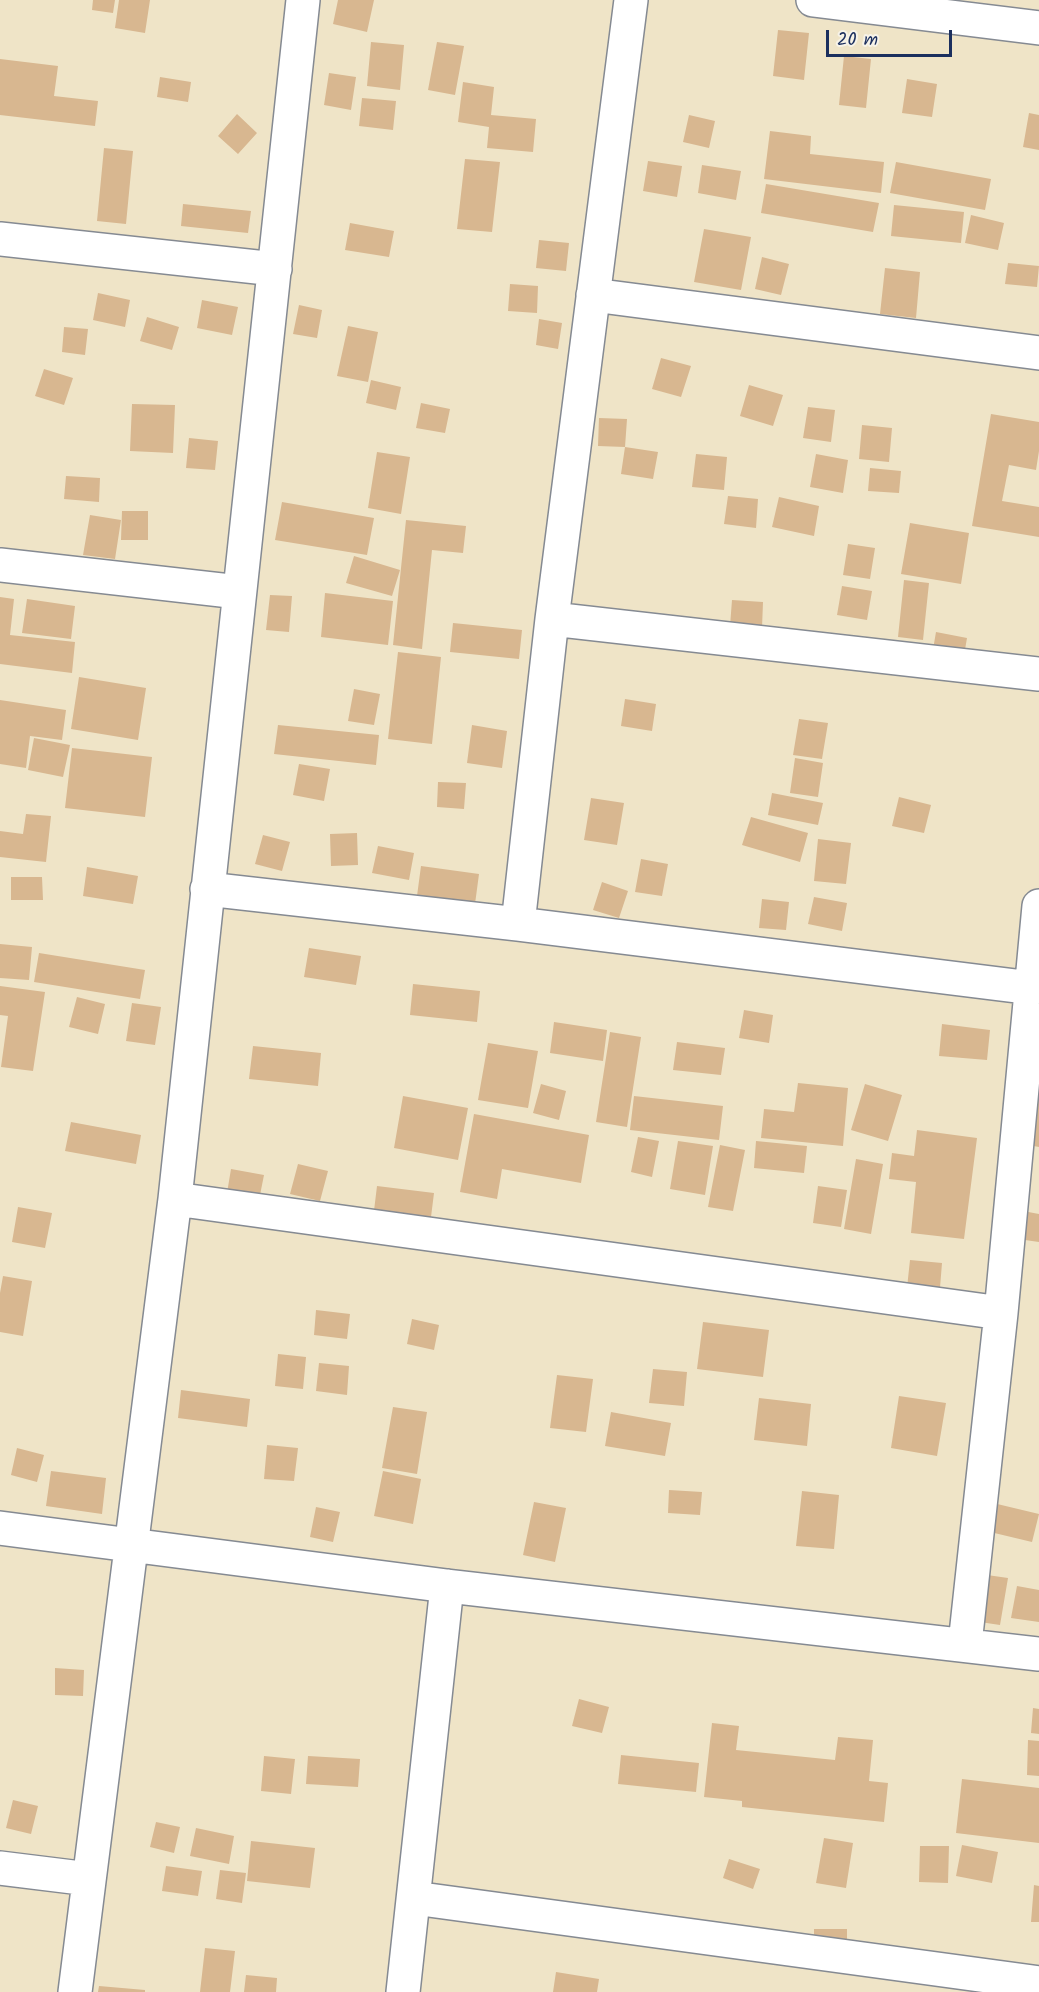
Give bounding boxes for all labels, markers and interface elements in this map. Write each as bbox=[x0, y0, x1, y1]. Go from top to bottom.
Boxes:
scale bar bbox=[829, 18, 955, 56]
text: 20 m bbox=[837, 26, 878, 55]

